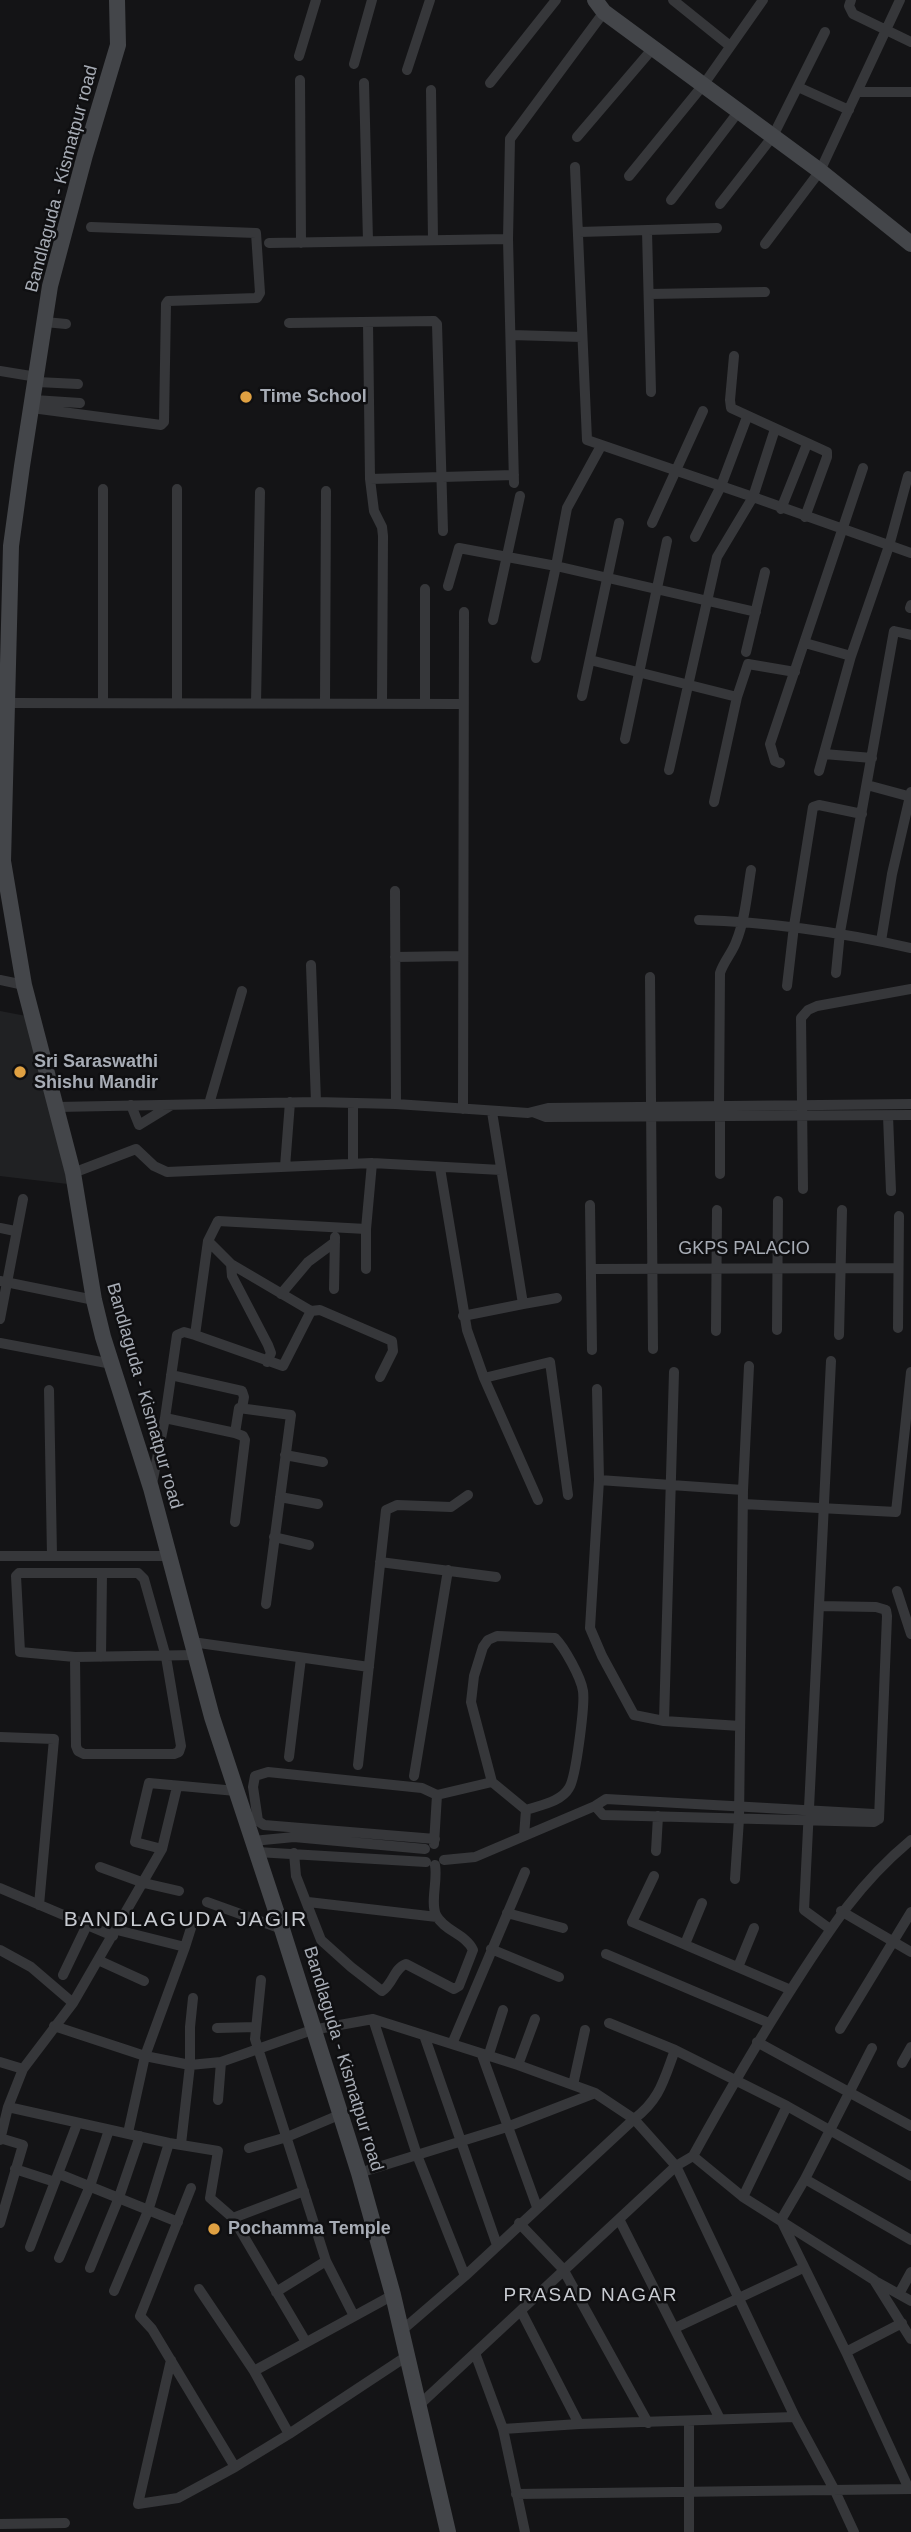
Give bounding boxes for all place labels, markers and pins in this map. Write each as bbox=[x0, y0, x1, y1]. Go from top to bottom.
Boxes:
place label: Time School bbox=[260, 386, 367, 408]
marker: Time School bbox=[238, 389, 254, 405]
place label: Sri Saraswathi Shishu Mandir bbox=[34, 1051, 158, 1094]
marker: Sri Saraswathi Shishu Mandir bbox=[12, 1064, 28, 1080]
place label: Pochamma Temple bbox=[228, 2218, 391, 2240]
marker: Pochamma Temple bbox=[206, 2221, 222, 2237]

